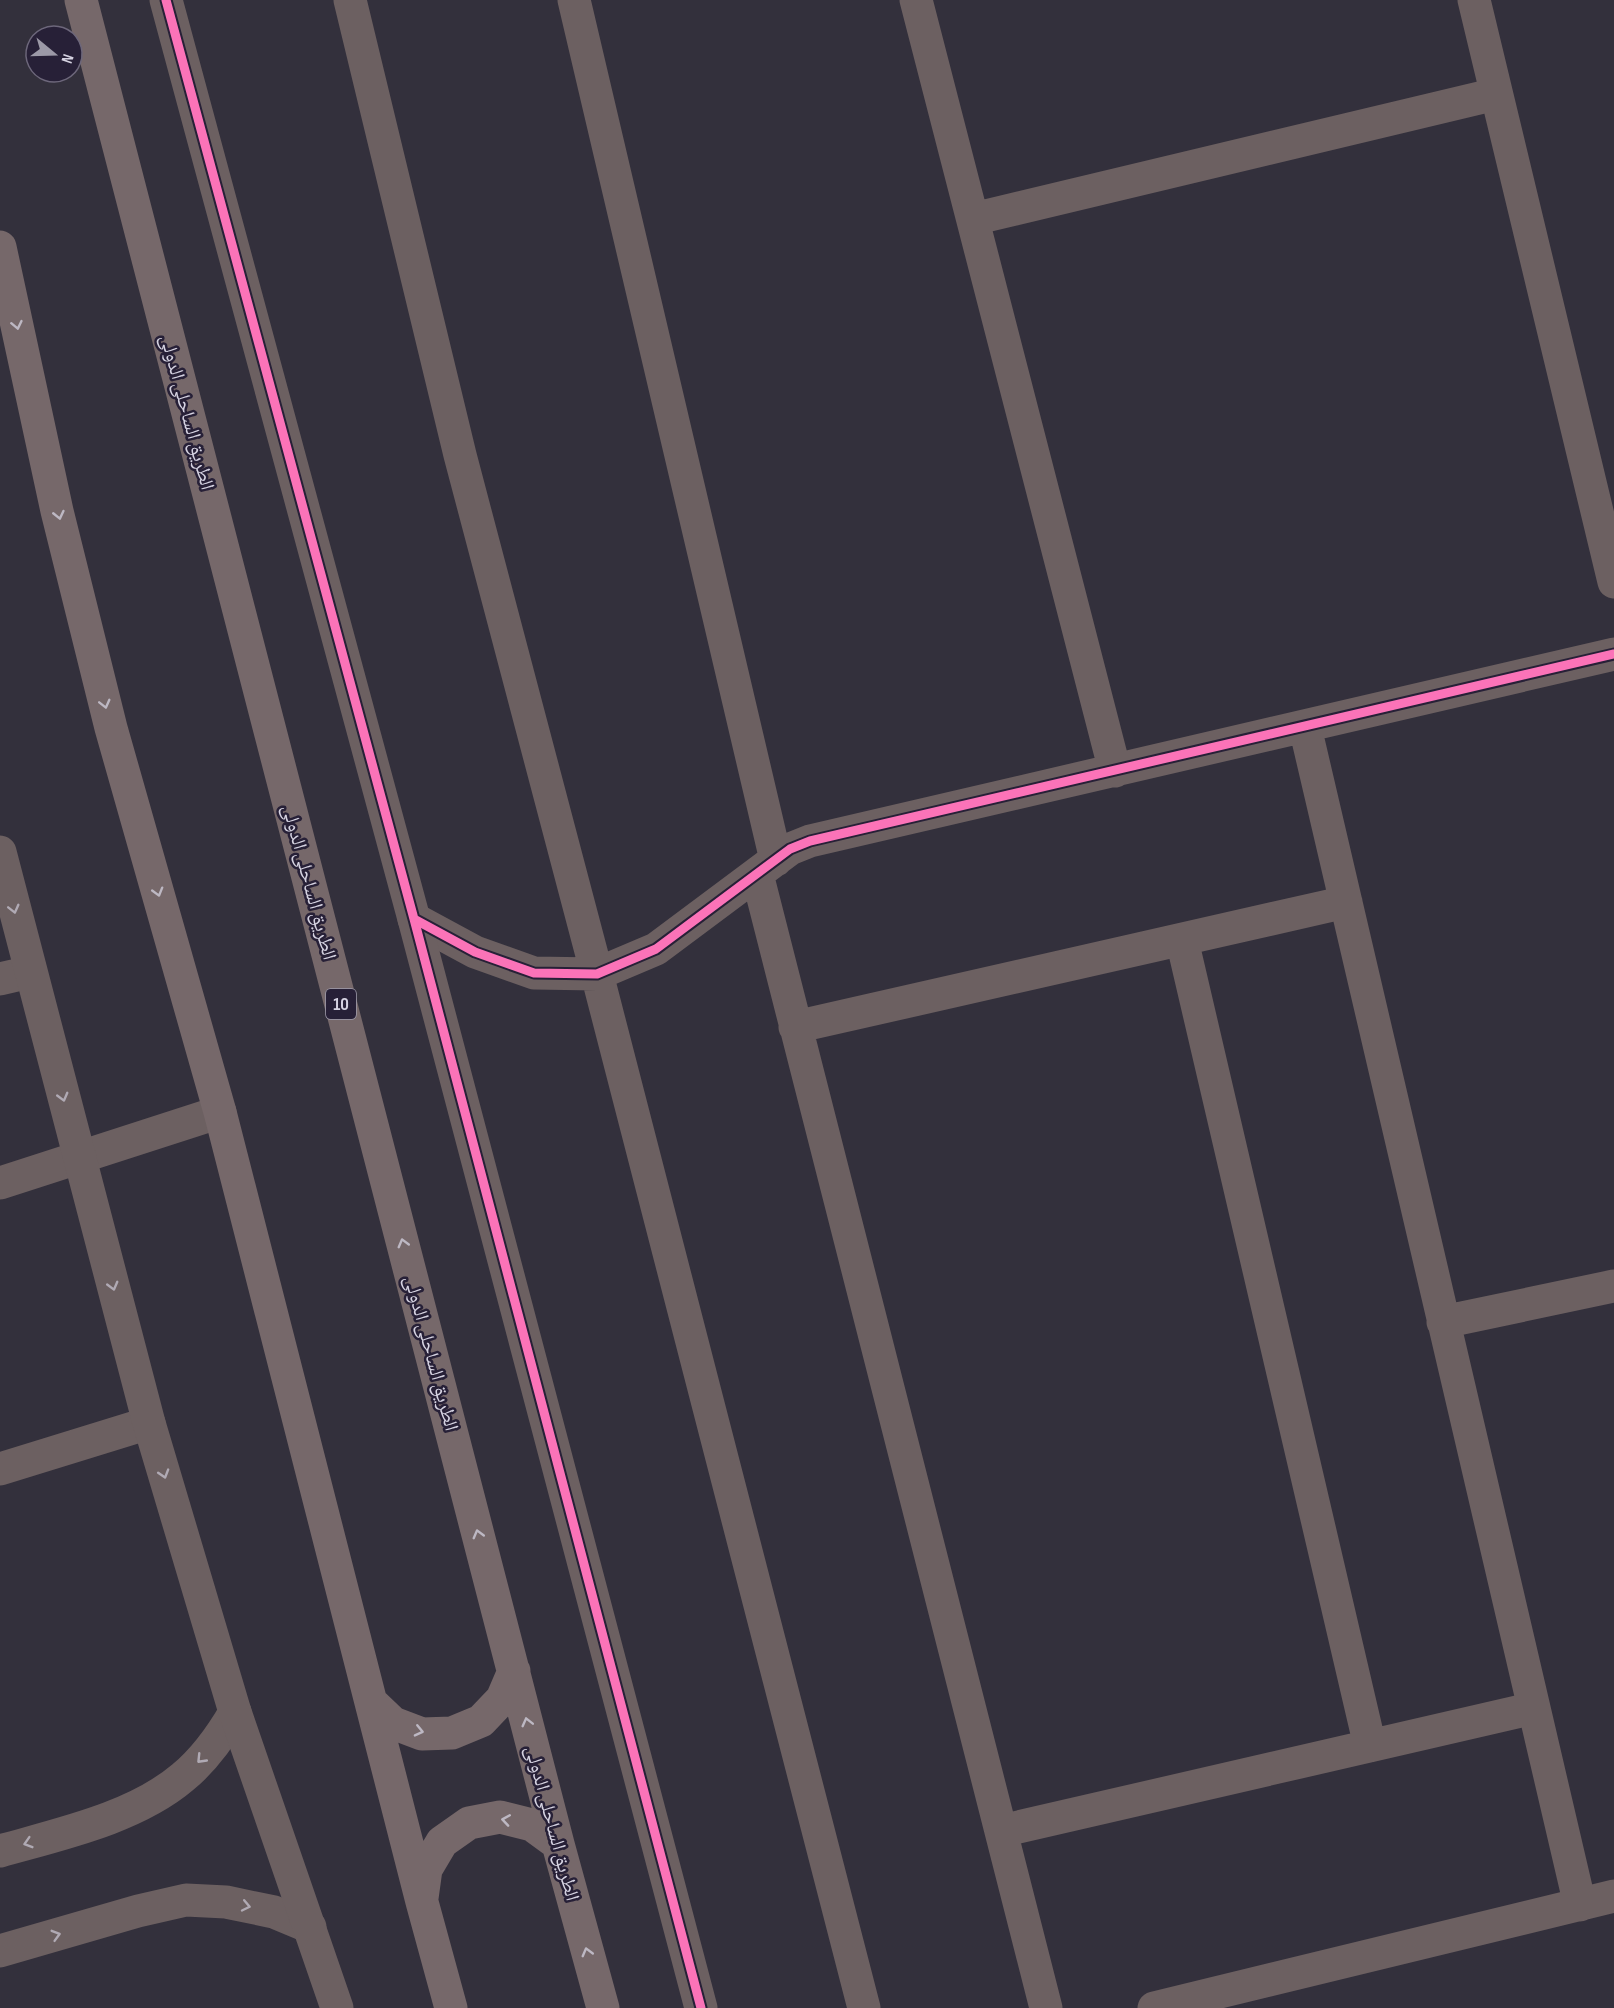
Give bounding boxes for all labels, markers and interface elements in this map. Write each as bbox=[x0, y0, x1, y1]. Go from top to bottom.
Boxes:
north arrow bbox=[24, 24, 84, 84]
text: N bbox=[56, 51, 77, 66]
one-way arrow bbox=[10, 319, 23, 329]
street label: الطريق الساحلى الدولى bbox=[155, 332, 219, 493]
one-way arrow bbox=[51, 510, 64, 520]
one-way arrow bbox=[98, 699, 111, 709]
street label: الطريق الساحلى الدولى bbox=[277, 802, 341, 963]
one-way arrow bbox=[151, 886, 163, 897]
one-way arrow bbox=[7, 903, 20, 913]
road number: 10 bbox=[326, 989, 356, 1019]
one-way arrow bbox=[56, 1092, 69, 1102]
one-way arrow bbox=[398, 1238, 411, 1248]
street label: الطريق الساحلى الدولى bbox=[399, 1273, 463, 1434]
one-way arrow bbox=[106, 1280, 118, 1291]
one-way arrow bbox=[157, 1468, 169, 1479]
one-way arrow bbox=[473, 1529, 486, 1539]
one-way arrow bbox=[521, 1718, 534, 1728]
one-way arrow bbox=[414, 1724, 424, 1737]
street label: الطريق الساحلى الدولى bbox=[520, 1743, 584, 1904]
one-way arrow bbox=[197, 1751, 208, 1762]
one-way arrow bbox=[502, 1814, 511, 1826]
one-way arrow bbox=[23, 1836, 34, 1848]
one-way arrow bbox=[241, 1899, 251, 1912]
one-way arrow bbox=[51, 1929, 61, 1942]
one-way arrow bbox=[582, 1947, 594, 1957]

